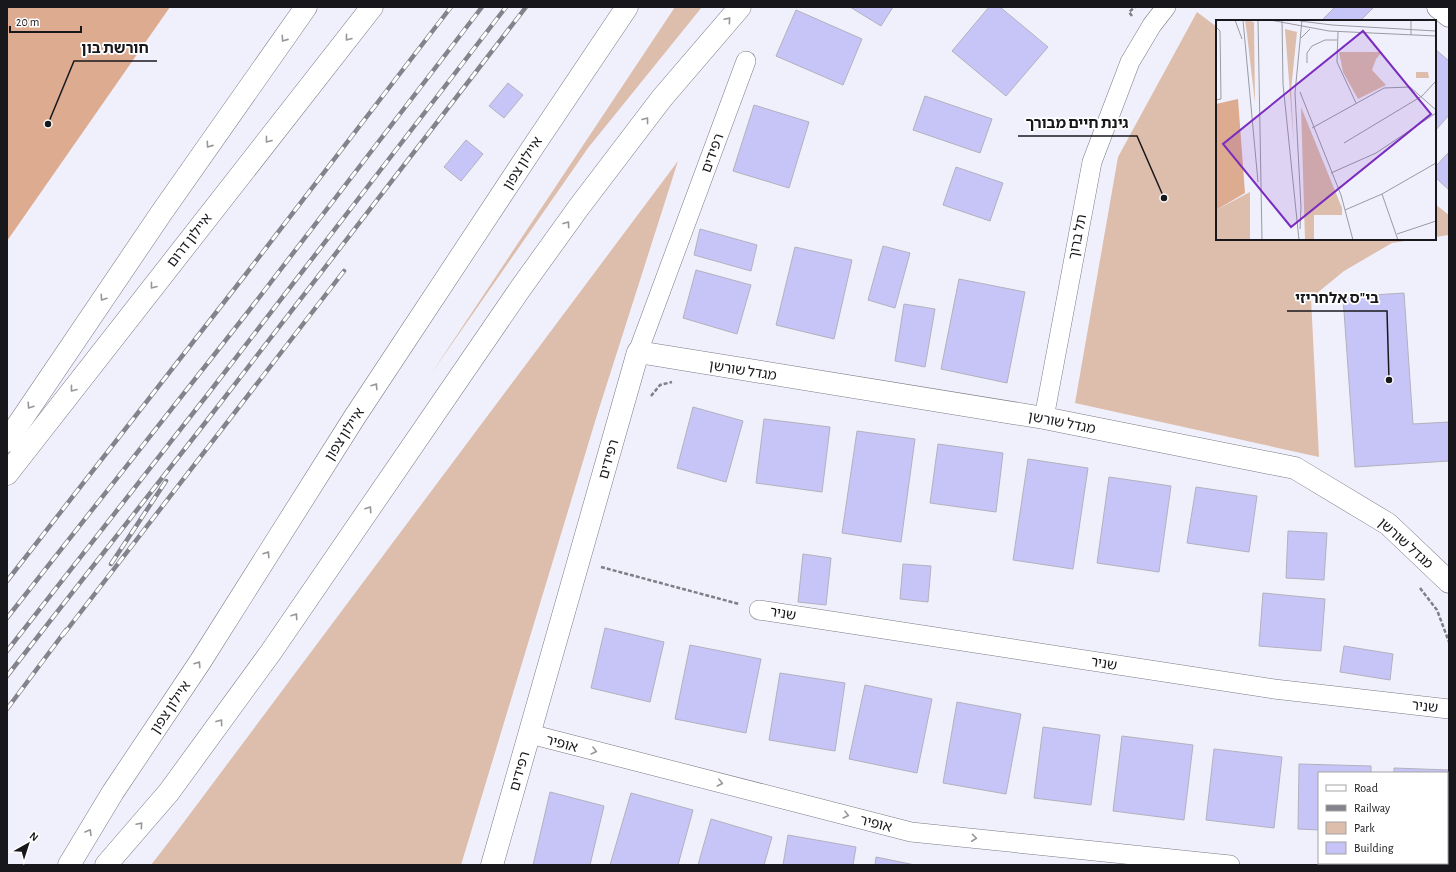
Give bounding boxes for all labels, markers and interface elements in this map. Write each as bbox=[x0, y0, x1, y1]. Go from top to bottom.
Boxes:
scale bar bbox=[10, 8, 81, 34]
text: 20 m bbox=[16, 16, 39, 28]
one-way arrow bbox=[724, 17, 731, 24]
inset map bbox=[1216, 20, 1436, 240]
one-way arrow bbox=[345, 33, 352, 40]
callout: חורשת בון bbox=[74, 34, 157, 61]
one-way arrow bbox=[281, 35, 289, 42]
text: חורשת בון bbox=[81, 41, 149, 56]
callout: גינת חיים מבורך bbox=[1018, 109, 1137, 136]
text: גינת חיים מבורך bbox=[1026, 116, 1128, 131]
one-way arrow bbox=[641, 117, 648, 124]
street label: רפידים bbox=[699, 132, 726, 175]
street label: איילון צפון bbox=[501, 134, 545, 192]
one-way arrow bbox=[265, 135, 272, 142]
one-way arrow bbox=[206, 141, 214, 148]
street label: איילון דרום bbox=[165, 211, 215, 270]
street label: תל ברוך bbox=[1067, 213, 1089, 261]
one-way arrow bbox=[563, 221, 570, 228]
one-way arrow bbox=[150, 282, 157, 289]
callout: בי"ס אלחריזי bbox=[1287, 284, 1387, 311]
text: בי"ס אלחריזי bbox=[1295, 291, 1379, 306]
one-way arrow bbox=[101, 294, 108, 301]
street label: מגדל שורשן bbox=[708, 359, 778, 383]
one-way arrow bbox=[371, 383, 378, 390]
one-way arrow bbox=[71, 384, 78, 391]
one-way arrow bbox=[27, 402, 35, 409]
street label: איילון צפון bbox=[323, 405, 367, 463]
street label: מגדל שורשן bbox=[1027, 410, 1097, 436]
street label: רפידים bbox=[597, 438, 621, 481]
one-way arrow bbox=[364, 506, 372, 513]
street label: מגדל שורשן bbox=[1375, 516, 1435, 572]
one-way arrow bbox=[263, 551, 270, 558]
street label: שניר bbox=[769, 605, 797, 623]
one-way arrow bbox=[290, 613, 298, 620]
street label: שניר bbox=[1090, 655, 1118, 673]
one-way arrow bbox=[194, 661, 201, 668]
street label: איילון צפון bbox=[148, 679, 193, 736]
street label: שניר bbox=[1411, 699, 1439, 715]
one-way arrow bbox=[215, 719, 223, 726]
street label: אופיר bbox=[544, 733, 579, 755]
one-way arrow bbox=[591, 746, 598, 755]
street label: רפידים bbox=[508, 750, 532, 793]
legend bbox=[1318, 772, 1448, 864]
one-way arrow bbox=[717, 778, 724, 787]
text: Road bbox=[1354, 782, 1378, 794]
text: Railway bbox=[1354, 802, 1390, 815]
one-way arrow bbox=[843, 811, 850, 819]
street label: אופיר bbox=[858, 813, 893, 835]
one-way arrow bbox=[136, 822, 143, 829]
text: Park bbox=[1354, 822, 1375, 834]
north arrow bbox=[8, 824, 48, 864]
one-way arrow bbox=[84, 829, 92, 836]
text: N bbox=[28, 830, 40, 843]
one-way arrow bbox=[971, 834, 977, 843]
text: Building bbox=[1354, 842, 1394, 854]

